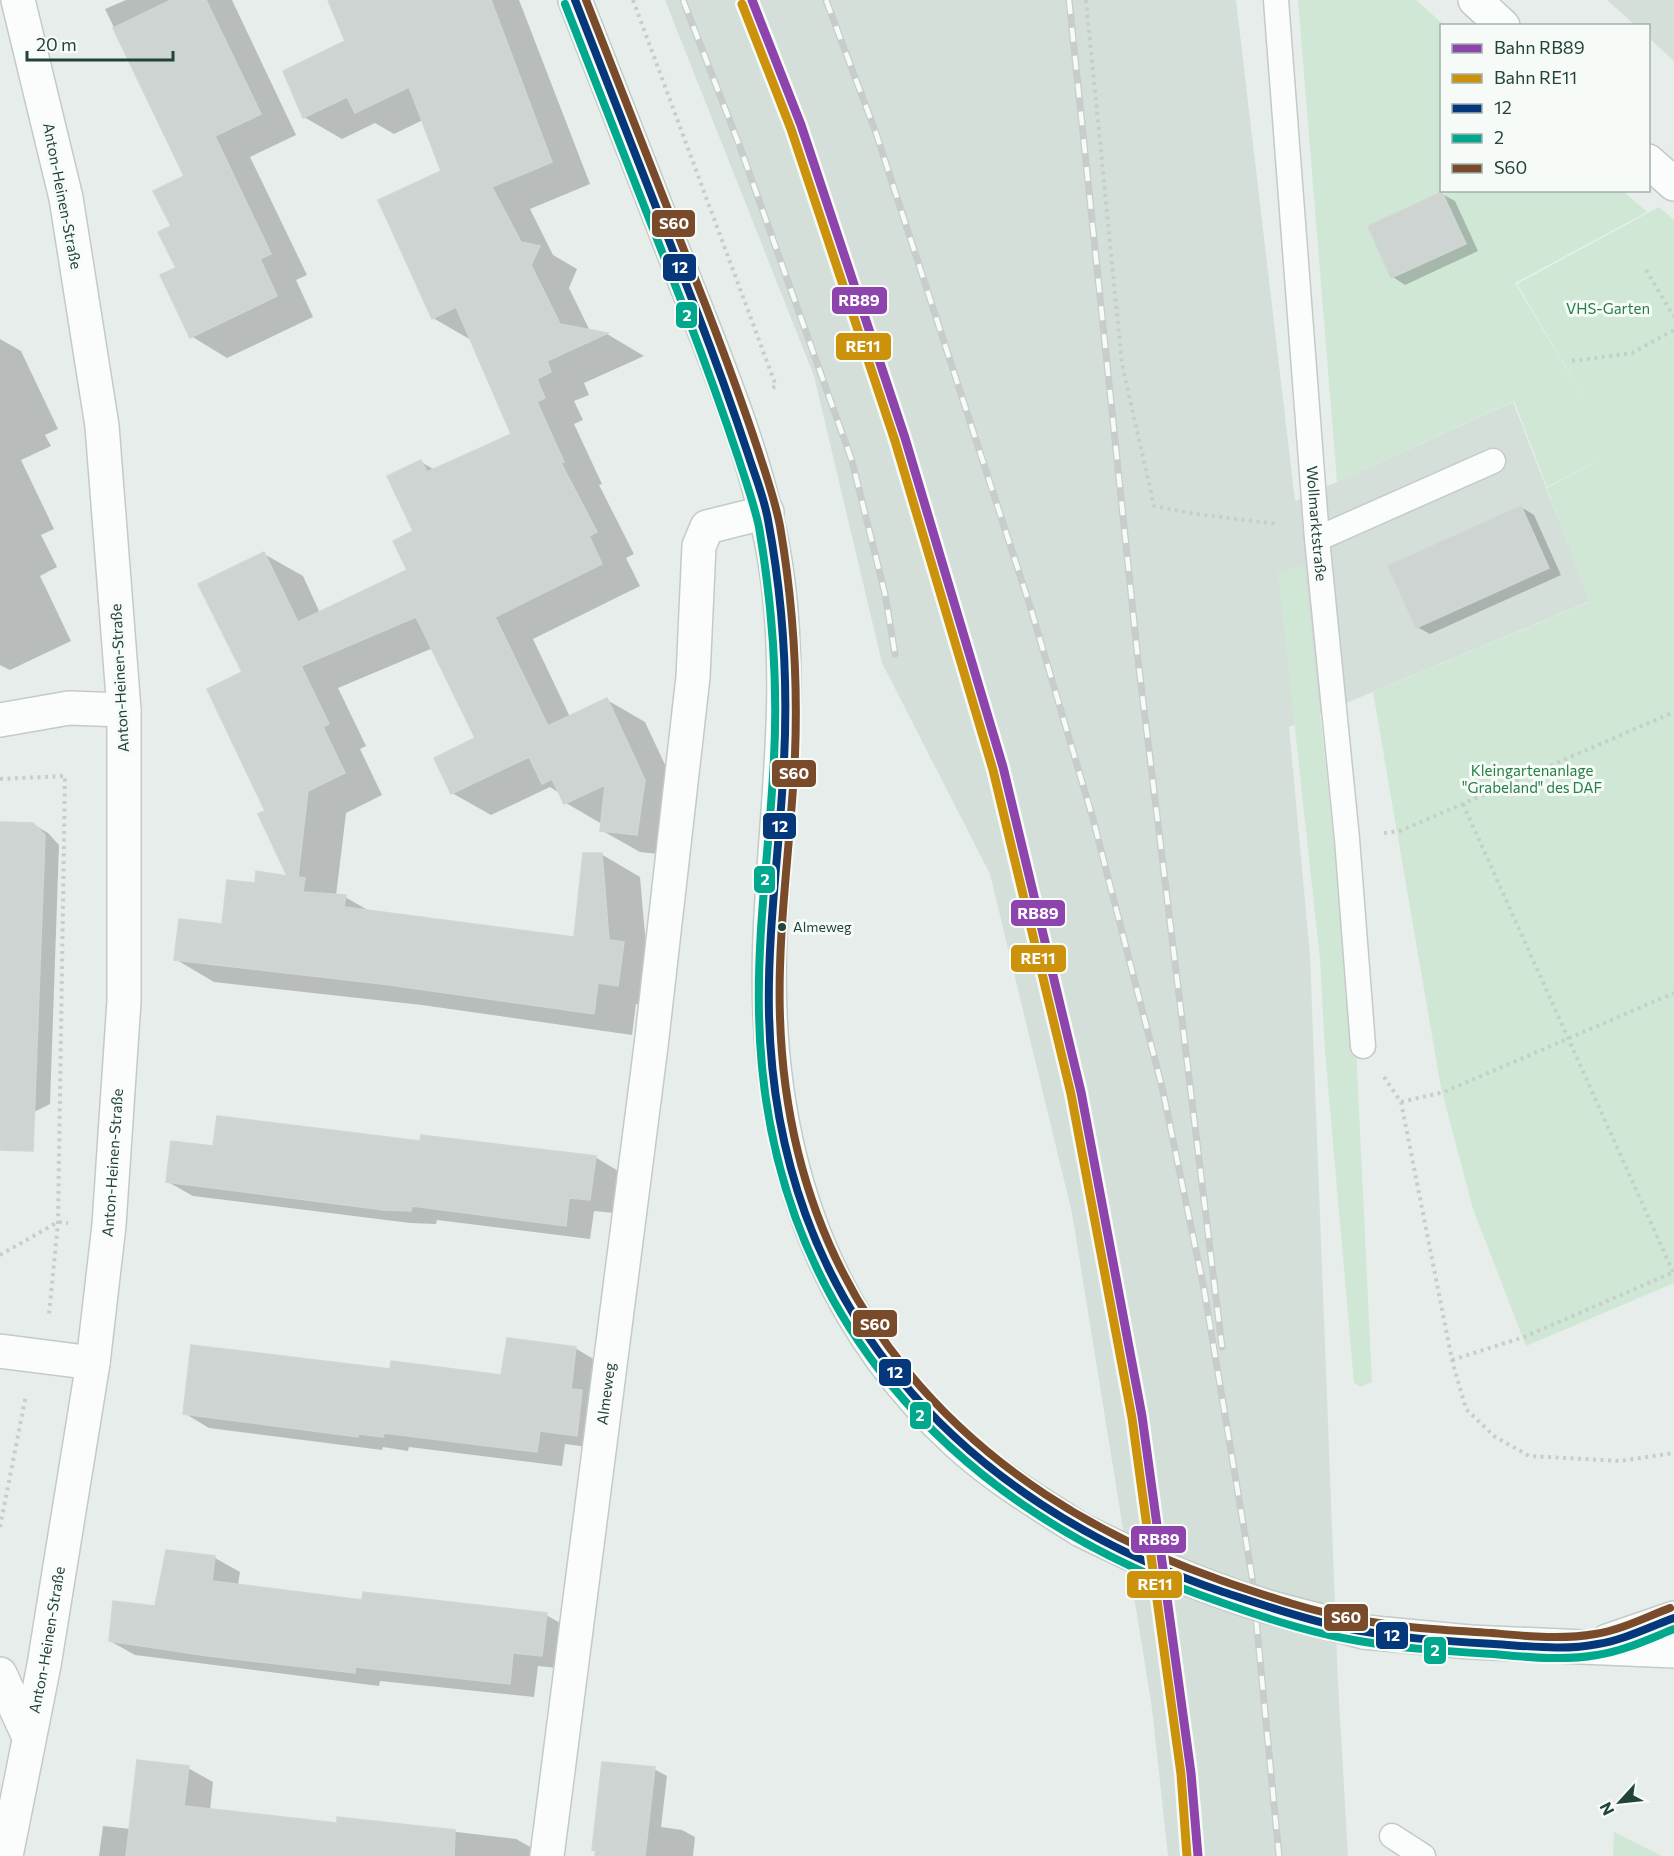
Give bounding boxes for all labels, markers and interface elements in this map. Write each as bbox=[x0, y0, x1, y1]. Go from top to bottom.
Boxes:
scale bar bbox=[27, 24, 172, 62]
legend bbox=[1440, 24, 1650, 192]
text: 20 m bbox=[36, 33, 77, 55]
text: Bahn RB89 bbox=[1494, 36, 1585, 58]
text: Bahn RE11 bbox=[1494, 66, 1577, 88]
text: 12 bbox=[1494, 96, 1512, 118]
street label: Anton-Heinen-Straße bbox=[40, 121, 86, 271]
text: 2 bbox=[1494, 126, 1504, 148]
text: S60 bbox=[1494, 156, 1527, 178]
line badge: S60 bbox=[651, 209, 696, 238]
text: S60 bbox=[659, 213, 689, 232]
line badge: 12 bbox=[662, 253, 697, 282]
text: 12 bbox=[672, 257, 688, 276]
line badge: RB89 bbox=[831, 286, 888, 315]
text: RB89 bbox=[838, 290, 880, 309]
park label: VHS-Garten bbox=[1566, 299, 1650, 317]
line badge: 2 bbox=[675, 301, 698, 329]
text: 2 bbox=[682, 305, 692, 324]
line badge: RE11 bbox=[835, 332, 892, 361]
text: RE11 bbox=[845, 336, 881, 355]
street label: Wollmarktstraße bbox=[1303, 465, 1331, 582]
street label: Anton-Heinen-Straße bbox=[106, 603, 132, 753]
line badge: S60 bbox=[771, 759, 817, 788]
park label: Kleingartenanlage "Grabeland" des DAF bbox=[1462, 761, 1602, 796]
text: S60 bbox=[779, 763, 809, 782]
line badge: 12 bbox=[762, 812, 797, 840]
text: 12 bbox=[772, 816, 788, 835]
line badge: 2 bbox=[753, 865, 776, 894]
text: 2 bbox=[760, 869, 770, 888]
line badge: RB89 bbox=[1010, 899, 1066, 927]
text: RB89 bbox=[1017, 903, 1059, 922]
place label: Almeweg bbox=[793, 918, 852, 935]
marker: Almeweg bbox=[776, 921, 788, 933]
line badge: RE11 bbox=[1010, 944, 1067, 973]
text: RE11 bbox=[1020, 948, 1056, 967]
street label: Anton-Heinen-Straße bbox=[98, 1088, 126, 1238]
line badge: S60 bbox=[852, 1309, 898, 1338]
text: S60 bbox=[860, 1314, 890, 1333]
line badge: 12 bbox=[878, 1358, 912, 1387]
street label: Almeweg bbox=[592, 1361, 618, 1426]
text: 12 bbox=[887, 1362, 903, 1381]
line badge: 2 bbox=[909, 1401, 932, 1430]
text: 2 bbox=[915, 1405, 925, 1424]
line badge: RB89 bbox=[1130, 1525, 1187, 1554]
text: RB89 bbox=[1138, 1529, 1180, 1548]
street label: Anton-Heinen-Straße bbox=[25, 1565, 68, 1715]
line badge: RE11 bbox=[1126, 1570, 1183, 1599]
text: RE11 bbox=[1137, 1574, 1173, 1593]
line badge: S60 bbox=[1323, 1603, 1369, 1632]
text: S60 bbox=[1331, 1607, 1361, 1626]
line badge: 12 bbox=[1375, 1621, 1409, 1650]
text: 12 bbox=[1384, 1625, 1400, 1644]
line badge: 2 bbox=[1423, 1636, 1447, 1665]
text: 2 bbox=[1430, 1640, 1440, 1659]
north arrow bbox=[1590, 1772, 1650, 1832]
text: N bbox=[1595, 1799, 1617, 1819]

